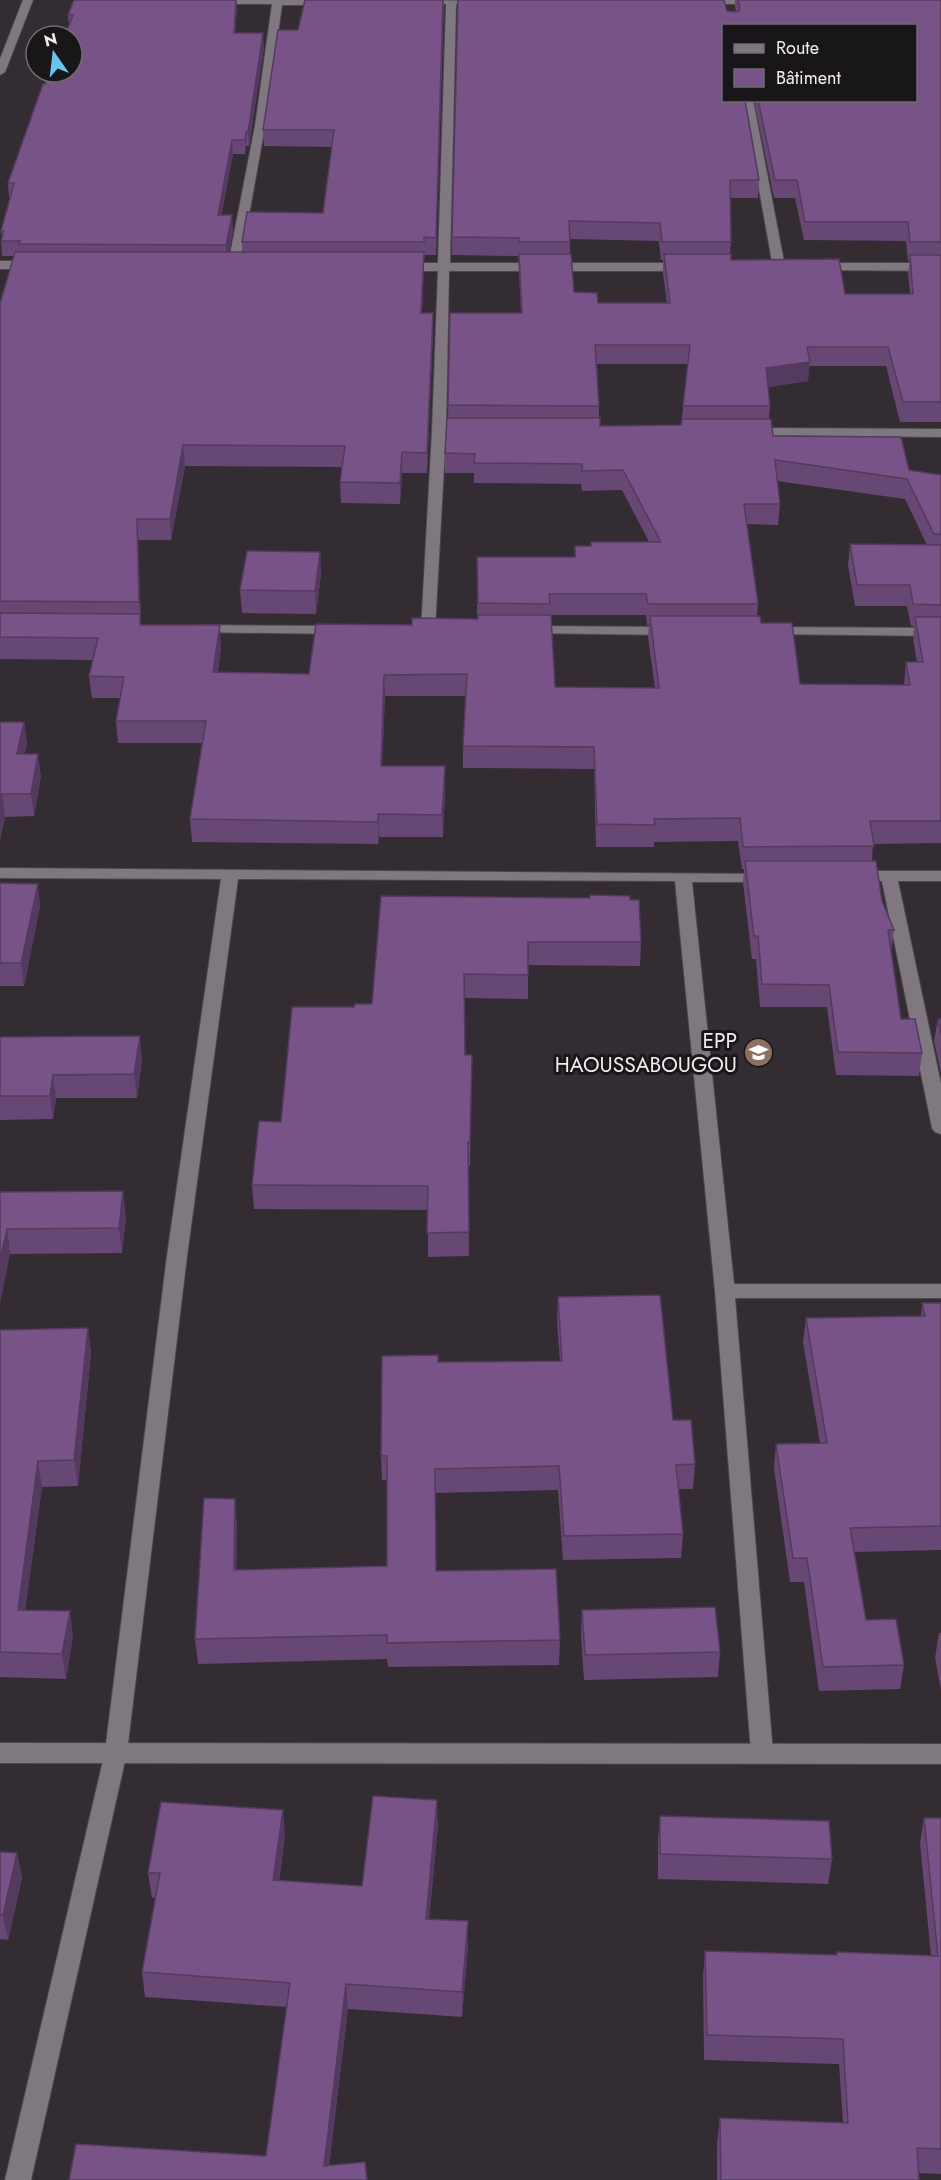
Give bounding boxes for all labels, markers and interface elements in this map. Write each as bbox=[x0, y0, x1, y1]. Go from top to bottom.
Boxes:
north arrow bbox=[24, 24, 84, 84]
legend bbox=[722, 24, 917, 102]
text: N bbox=[42, 27, 59, 53]
text: Route bbox=[776, 35, 819, 61]
text: Bâtiment bbox=[776, 65, 842, 91]
place label: EPP HAOUSSABOUGOU bbox=[555, 1026, 737, 1080]
school or university icon: EPP HAOUSSABOUGOU bbox=[742, 1037, 774, 1069]

